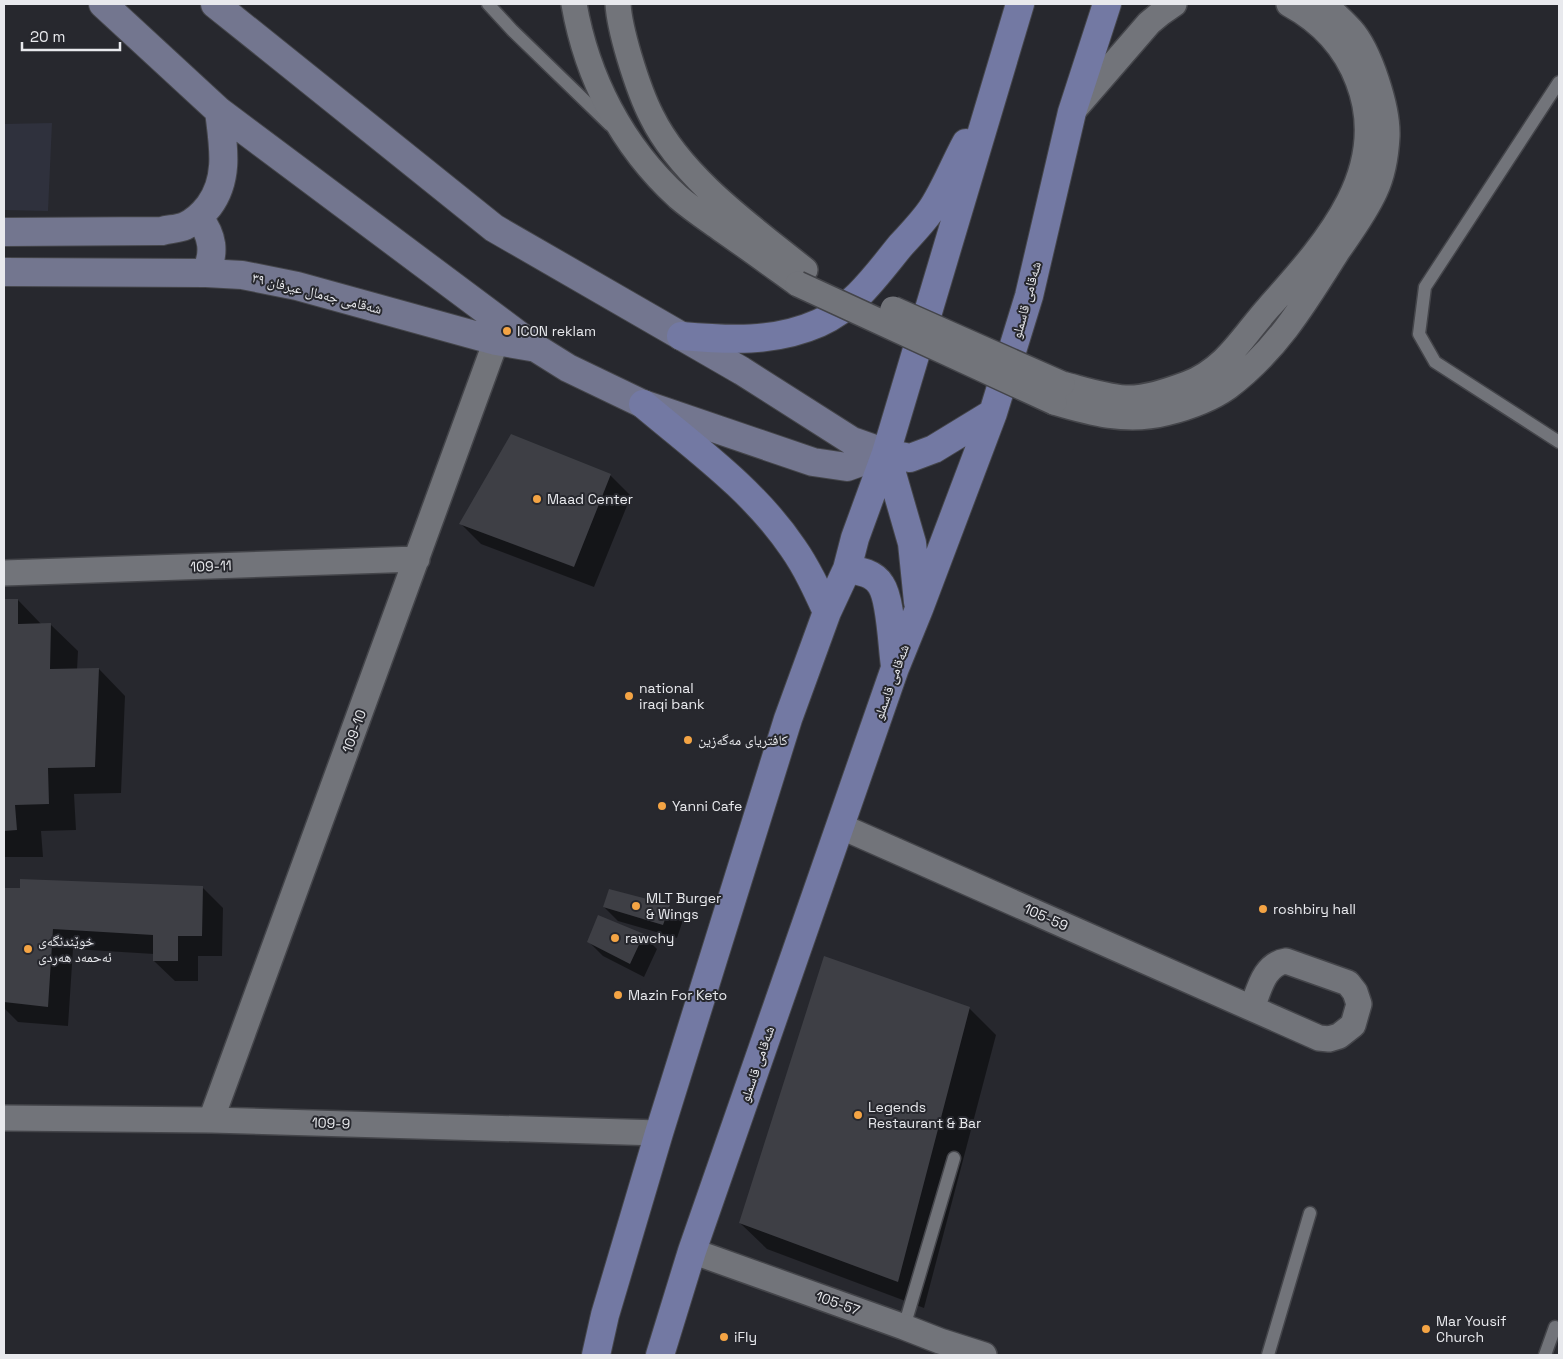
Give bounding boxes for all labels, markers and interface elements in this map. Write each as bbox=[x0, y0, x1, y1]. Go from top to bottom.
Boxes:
scale bar bbox=[22, 20, 120, 52]
text: 20 m bbox=[30, 27, 65, 46]
street label: شەقامی قاسملو bbox=[1007, 260, 1045, 340]
street label: شەقامی جەمال عیرفان ٣٩ bbox=[250, 268, 384, 318]
place label: ICON reklam bbox=[517, 322, 596, 340]
marker: ICON reklam bbox=[501, 325, 513, 337]
place label: Maad Center bbox=[547, 490, 633, 508]
marker: Maad Center bbox=[531, 493, 543, 505]
street label: 109-11 bbox=[190, 556, 232, 576]
street label: شەقامی قاسملو bbox=[869, 642, 913, 722]
place label: national iraqi bank bbox=[639, 679, 705, 713]
marker: national iraqi bank bbox=[623, 690, 635, 702]
street label: 109-10 bbox=[338, 707, 370, 755]
place label: کافتریای مەگەزین bbox=[698, 731, 788, 749]
marker: کافتریای مەگەزین bbox=[682, 734, 694, 746]
place label: Yanni Cafe bbox=[672, 797, 742, 815]
marker: Yanni Cafe bbox=[656, 800, 668, 812]
place label: MLT Burger & Wings bbox=[646, 889, 721, 923]
street label: 105-59 bbox=[1021, 899, 1071, 935]
marker: MLT Burger & Wings bbox=[630, 900, 642, 912]
place label: roshbiry hall bbox=[1273, 900, 1356, 918]
marker: roshbiry hall bbox=[1257, 903, 1269, 915]
place label: rawchy bbox=[625, 929, 674, 947]
place label: خوێندنگەی ئەحمەد هەردی bbox=[38, 932, 112, 966]
marker: rawchy bbox=[609, 932, 621, 944]
marker: خوێندنگەی ئەحمەد هەردی bbox=[22, 943, 34, 955]
place label: Mazin For Keto bbox=[628, 986, 727, 1004]
marker: Mazin For Keto bbox=[612, 989, 624, 1001]
street label: شەقامی قاسملو bbox=[736, 1024, 778, 1104]
place label: Legends Restaurant & Bar bbox=[868, 1098, 981, 1132]
marker: Legends Restaurant & Bar bbox=[852, 1109, 864, 1121]
street label: 109-9 bbox=[312, 1113, 350, 1133]
street label: 105-57 bbox=[813, 1287, 863, 1319]
place label: Mar Yousif Church bbox=[1436, 1312, 1506, 1346]
marker: Mar Yousif Church bbox=[1420, 1323, 1432, 1335]
place label: iFly bbox=[734, 1328, 757, 1346]
marker: iFly bbox=[718, 1331, 730, 1343]

